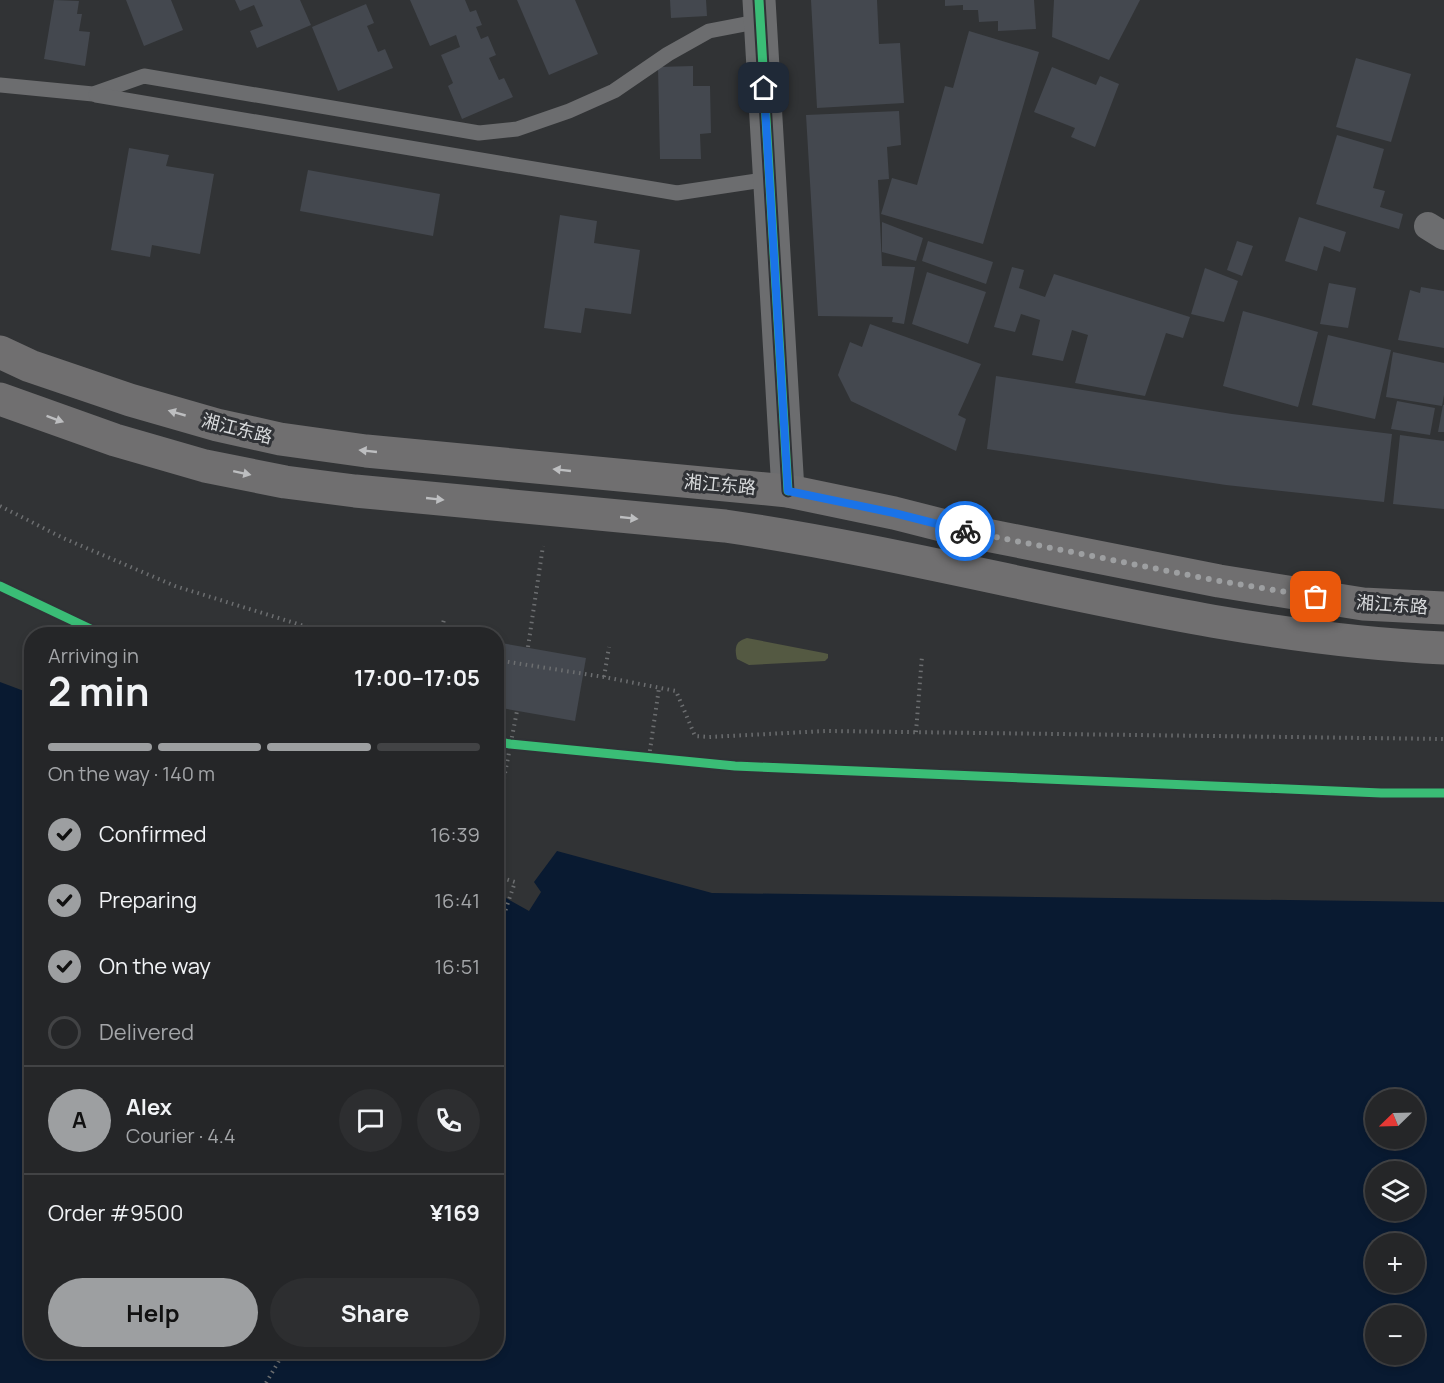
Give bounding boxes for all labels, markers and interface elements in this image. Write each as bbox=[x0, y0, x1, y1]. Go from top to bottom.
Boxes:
pin bbox=[738, 62, 789, 113]
icon: home bbox=[747, 71, 780, 104]
one-way arrow bbox=[168, 408, 186, 417]
street label: 湘江东路 bbox=[199, 408, 275, 448]
one-way arrow bbox=[46, 415, 64, 425]
one-way arrow bbox=[359, 446, 378, 456]
one-way arrow bbox=[553, 465, 572, 475]
one-way arrow bbox=[233, 469, 252, 478]
street label: 湘江东路 bbox=[683, 469, 757, 499]
one-way arrow bbox=[426, 494, 445, 504]
courier bbox=[935, 501, 995, 561]
one-way arrow bbox=[620, 513, 639, 523]
icon: bike bbox=[949, 515, 982, 548]
pin bbox=[1290, 571, 1341, 622]
icon: bag bbox=[1299, 580, 1332, 613]
street label: 湘江东路 bbox=[1355, 590, 1429, 618]
text: Arriving in bbox=[48, 642, 139, 669]
text: 17:00–17:05 bbox=[354, 663, 480, 693]
text: 2 min bbox=[48, 664, 149, 718]
text: On the way · 140 m bbox=[48, 760, 215, 787]
icon: check bbox=[48, 818, 81, 851]
text: Confirmed bbox=[99, 819, 207, 849]
text: 16:39 bbox=[430, 821, 480, 848]
icon: check bbox=[48, 884, 81, 917]
text: Preparing bbox=[99, 885, 197, 915]
text: 16:41 bbox=[434, 887, 480, 914]
icon: check bbox=[48, 950, 81, 983]
text: On the way bbox=[99, 951, 211, 981]
text: 16:51 bbox=[434, 953, 480, 980]
text: Delivered bbox=[99, 1017, 194, 1047]
button: chat bbox=[339, 1089, 402, 1152]
button: phone bbox=[417, 1089, 480, 1152]
north arrow bbox=[1365, 1089, 1425, 1149]
map controls bbox=[1365, 1089, 1425, 1365]
text: Alex bbox=[126, 1092, 172, 1122]
text: A bbox=[72, 1105, 87, 1135]
text: Courier · 4.4 bbox=[126, 1122, 236, 1149]
button: layers bbox=[1365, 1161, 1425, 1221]
text: Order #9500 bbox=[48, 1198, 183, 1228]
text: ¥169 bbox=[430, 1198, 480, 1228]
button: + bbox=[1365, 1233, 1425, 1293]
button: Help bbox=[48, 1278, 258, 1347]
button: Share bbox=[270, 1278, 480, 1347]
button: − bbox=[1365, 1305, 1425, 1365]

